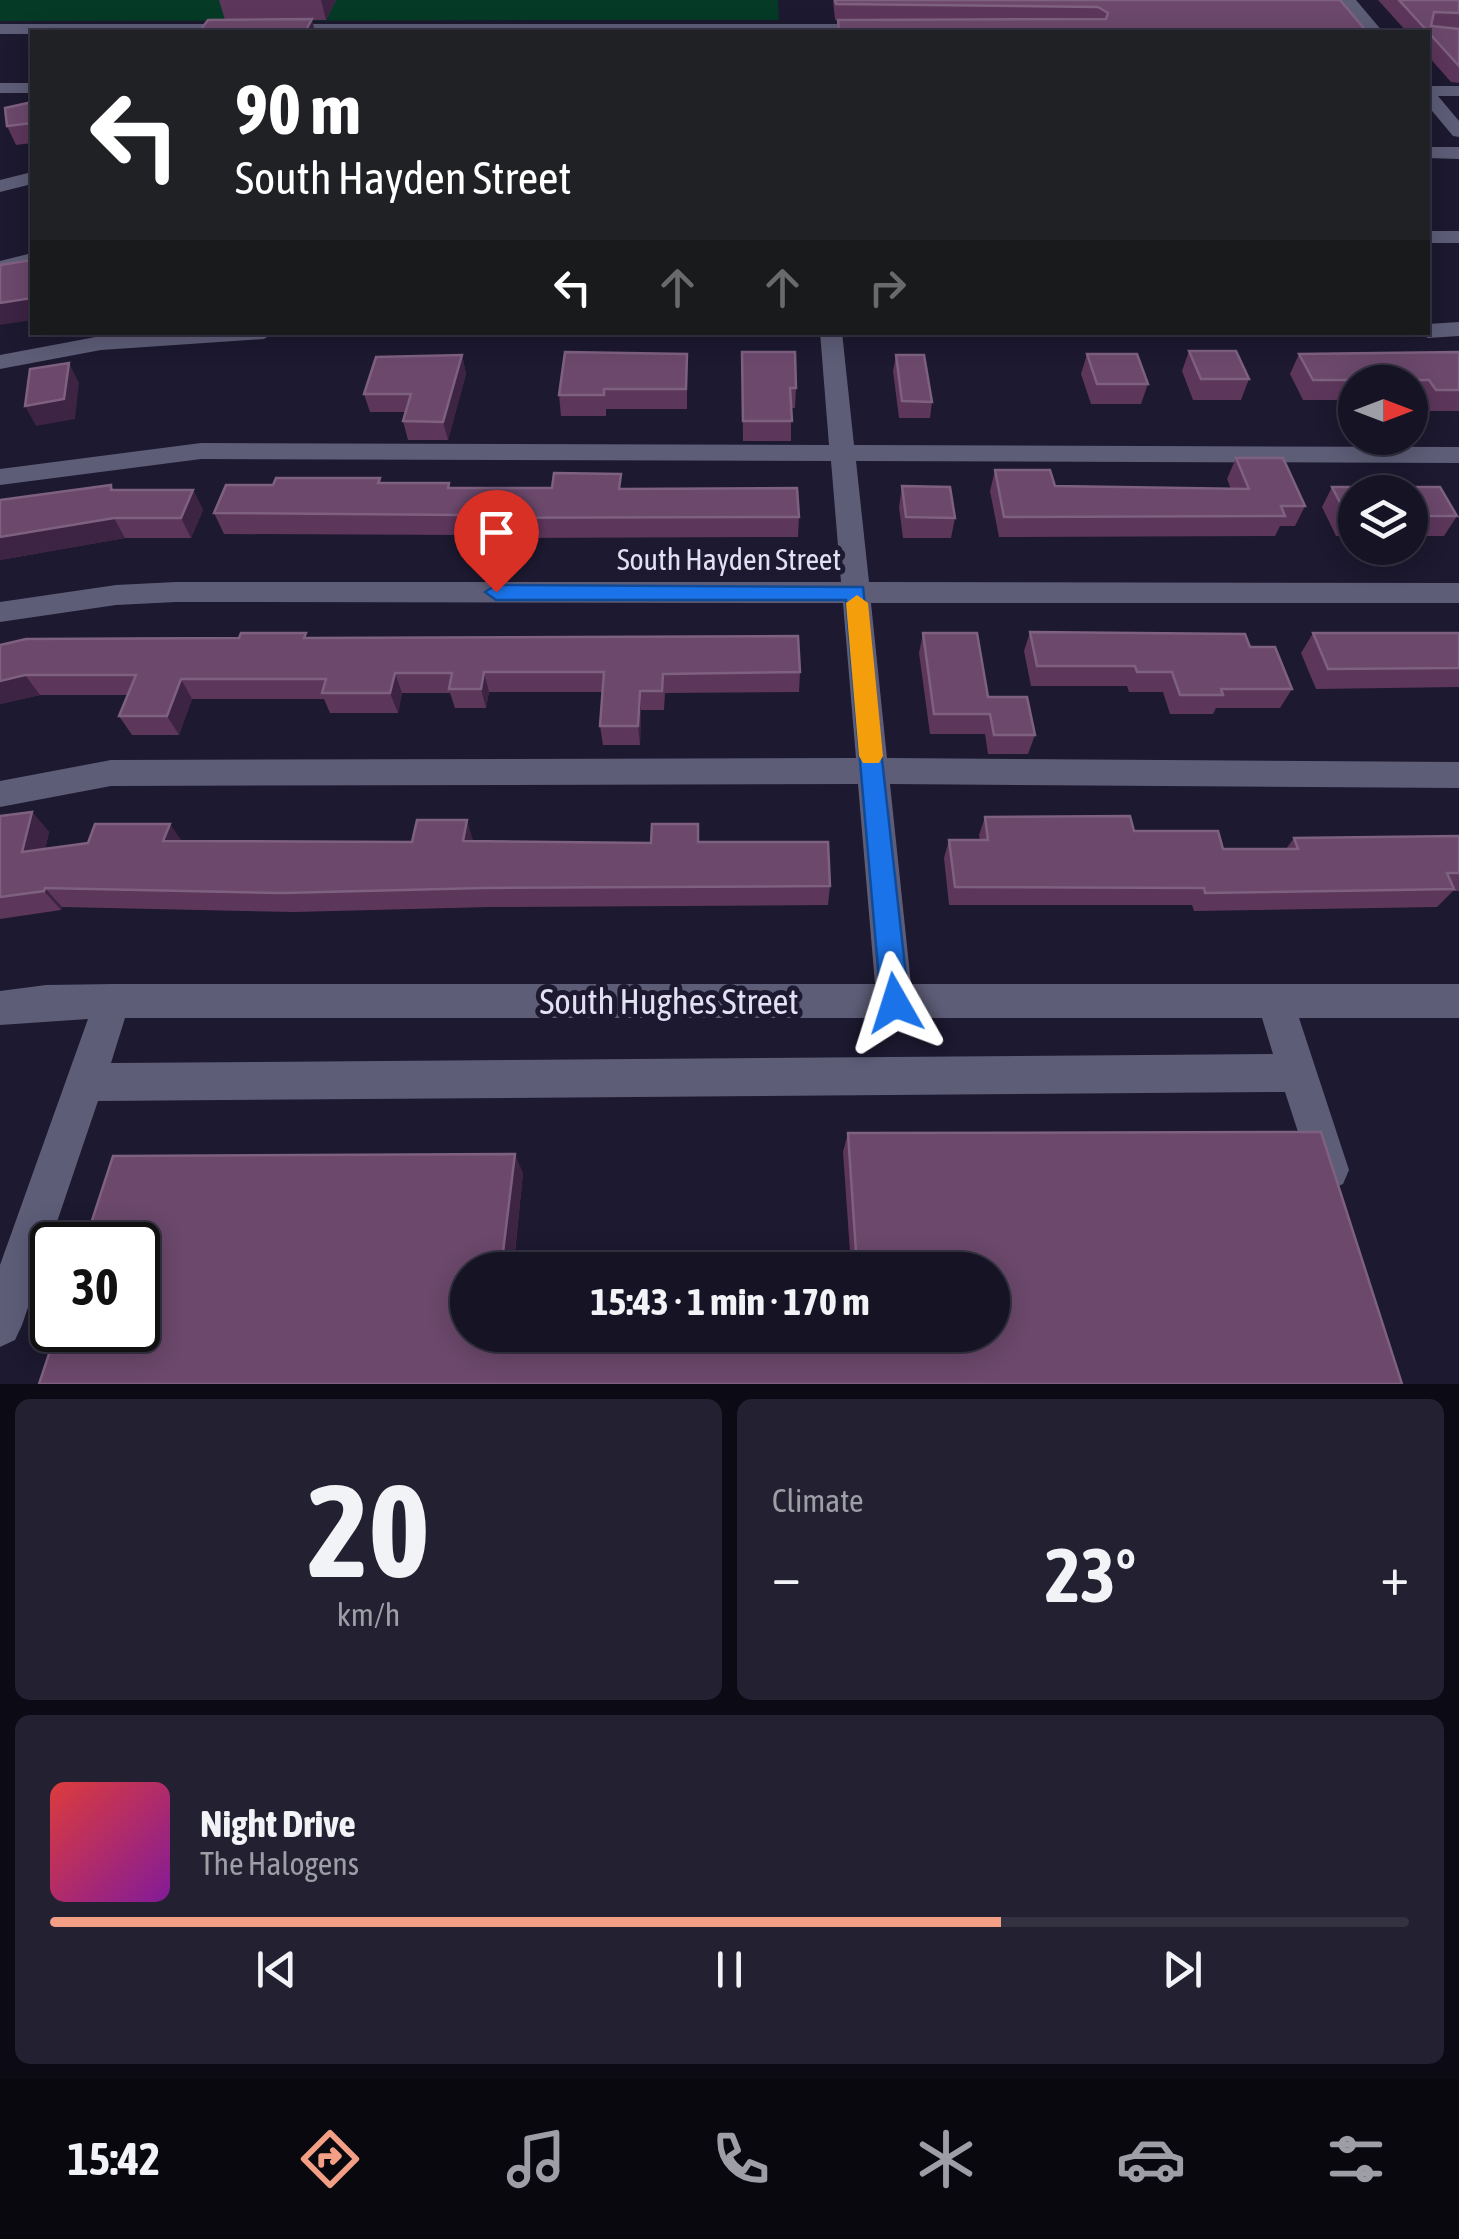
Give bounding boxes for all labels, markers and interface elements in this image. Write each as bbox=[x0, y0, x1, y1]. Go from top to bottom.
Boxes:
text: 90 m bbox=[235, 69, 361, 149]
icon: left bbox=[70, 70, 200, 200]
text: South Hayden Street bbox=[235, 152, 571, 204]
icon: left bbox=[545, 260, 600, 315]
icon: ahead bbox=[650, 260, 705, 315]
icon: ahead bbox=[755, 260, 810, 315]
icon: right bbox=[860, 260, 915, 315]
north arrow bbox=[1338, 365, 1428, 455]
map controls bbox=[1338, 365, 1428, 565]
button: layers bbox=[1338, 475, 1428, 565]
pin bbox=[454, 490, 539, 593]
icon: arrive bbox=[469, 505, 524, 560]
street label: South Hayden Street bbox=[617, 542, 841, 576]
position arrow bbox=[843, 951, 947, 1055]
street label: South Hughes Street bbox=[539, 981, 799, 1021]
speed limit sign: 30 bbox=[30, 1222, 160, 1352]
text: 15:43 · 1 min · 170 m bbox=[590, 1280, 870, 1323]
text: 20 bbox=[307, 1456, 430, 1605]
text: Climate bbox=[772, 1482, 864, 1519]
text: 23° bbox=[1045, 1532, 1136, 1618]
text: − bbox=[772, 1544, 801, 1607]
text: + bbox=[1380, 1544, 1409, 1607]
text: km/h bbox=[337, 1596, 400, 1633]
text: Night Drive bbox=[200, 1802, 356, 1845]
text: The Halogens bbox=[200, 1845, 359, 1882]
icon: previous bbox=[249, 1942, 304, 1997]
icon: pause bbox=[702, 1942, 757, 1997]
icon: next bbox=[1155, 1942, 1210, 1997]
icon: directions bbox=[295, 2124, 365, 2194]
icon: music bbox=[501, 2124, 571, 2194]
icon: phone bbox=[706, 2124, 776, 2194]
icon: climate bbox=[911, 2124, 981, 2194]
icon: car bbox=[1116, 2124, 1186, 2194]
icon: filters bbox=[1321, 2124, 1391, 2194]
text: 15:42 bbox=[68, 2133, 160, 2185]

